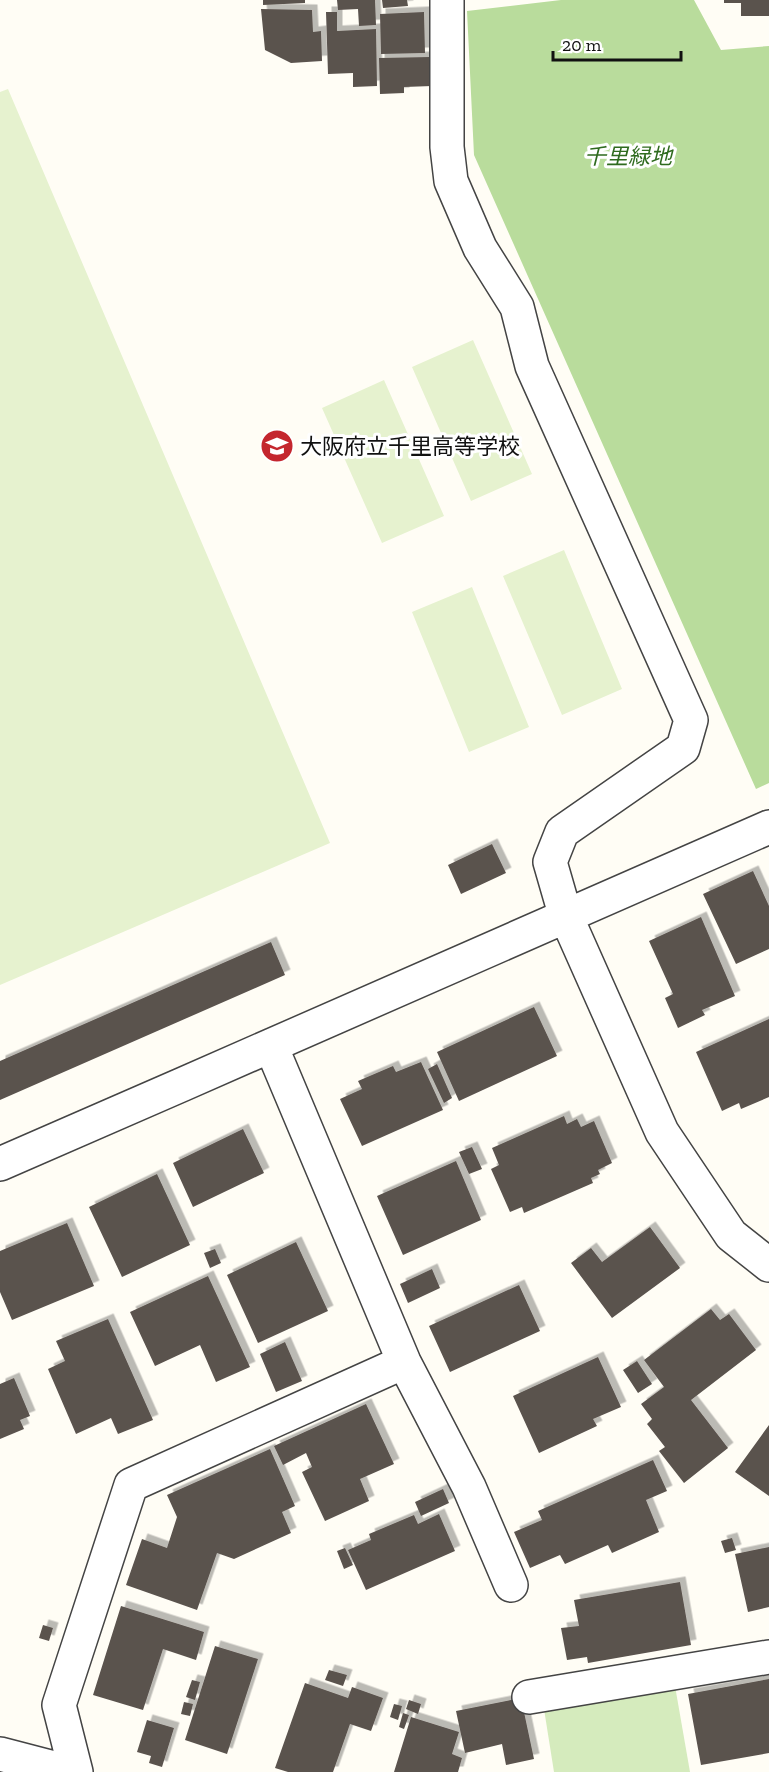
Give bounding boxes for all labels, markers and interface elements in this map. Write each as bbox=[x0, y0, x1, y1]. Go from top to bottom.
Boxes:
scale bar bbox=[553, 24, 680, 62]
text: 20 m bbox=[562, 34, 602, 56]
park label: 千里緑地 bbox=[584, 143, 674, 170]
school or university icon: 大阪府立千里高等学校 bbox=[259, 428, 295, 464]
place label: 大阪府立千里高等学校 bbox=[300, 433, 520, 460]

